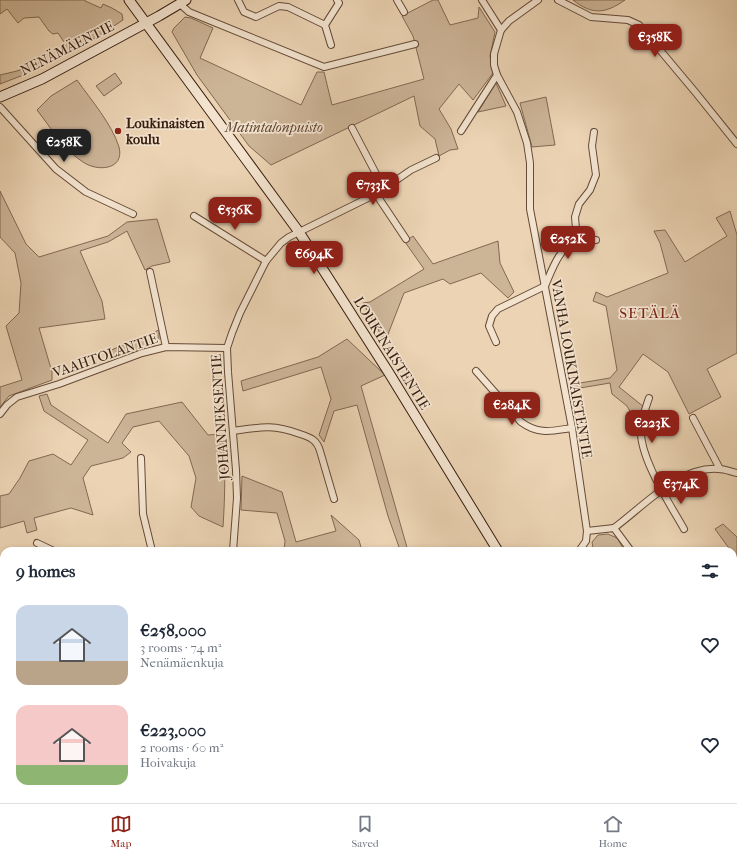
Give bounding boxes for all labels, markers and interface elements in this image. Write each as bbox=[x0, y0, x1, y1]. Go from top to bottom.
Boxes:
street label: NENÄMÄENTIE bbox=[17, 17, 117, 79]
pin: €358K bbox=[627, 24, 683, 58]
text: €358K bbox=[638, 29, 672, 44]
place label: Loukinaisten koulu bbox=[125, 115, 206, 148]
park label: Matintalonpuisto bbox=[224, 119, 323, 136]
marker: Loukinaisten koulu bbox=[113, 126, 123, 136]
pin: €258K bbox=[36, 129, 92, 163]
text: €258K bbox=[46, 134, 82, 149]
pin: €733K bbox=[345, 172, 401, 206]
text: €733K bbox=[356, 177, 390, 192]
pin: €536K bbox=[207, 197, 263, 231]
text: €536K bbox=[217, 202, 253, 217]
pin: €252K bbox=[540, 226, 596, 260]
text: €252K bbox=[550, 231, 586, 246]
pin: €694K bbox=[286, 241, 342, 275]
text: €694K bbox=[295, 246, 333, 261]
street label: VANHA LOUKINAISTENTIE bbox=[547, 277, 596, 460]
street label: LOUKINAISTENTIE bbox=[350, 294, 433, 413]
district label: SETÄLÄ bbox=[619, 304, 681, 322]
street label: VAAHTOLANTIE bbox=[50, 329, 160, 382]
street label: JOHANNEKSENTIE bbox=[208, 353, 233, 481]
pin: €284K bbox=[484, 392, 540, 426]
text: €284K bbox=[493, 397, 531, 412]
pin: €223K bbox=[624, 410, 680, 444]
text: €223K bbox=[634, 415, 670, 430]
pin: €374K bbox=[653, 471, 709, 505]
text: €374K bbox=[663, 476, 699, 491]
icon: filters bbox=[699, 560, 721, 582]
text: 9 homes bbox=[16, 561, 75, 581]
text: €258,000 bbox=[140, 620, 206, 640]
icon: home bbox=[48, 621, 96, 669]
icon: heart bbox=[699, 634, 721, 656]
text: 3 rooms · 74 m² bbox=[140, 640, 221, 655]
text: Nenämäenkuja bbox=[140, 655, 224, 670]
text: €223,000 bbox=[140, 720, 206, 740]
icon: home bbox=[48, 721, 96, 769]
icon: heart bbox=[699, 734, 721, 756]
text: 2 rooms · 60 m² bbox=[140, 740, 223, 755]
text: Hoivakuja bbox=[140, 755, 196, 770]
tab: Map bbox=[110, 813, 132, 850]
tab: Saved bbox=[352, 813, 379, 850]
tab: Home bbox=[599, 813, 627, 850]

